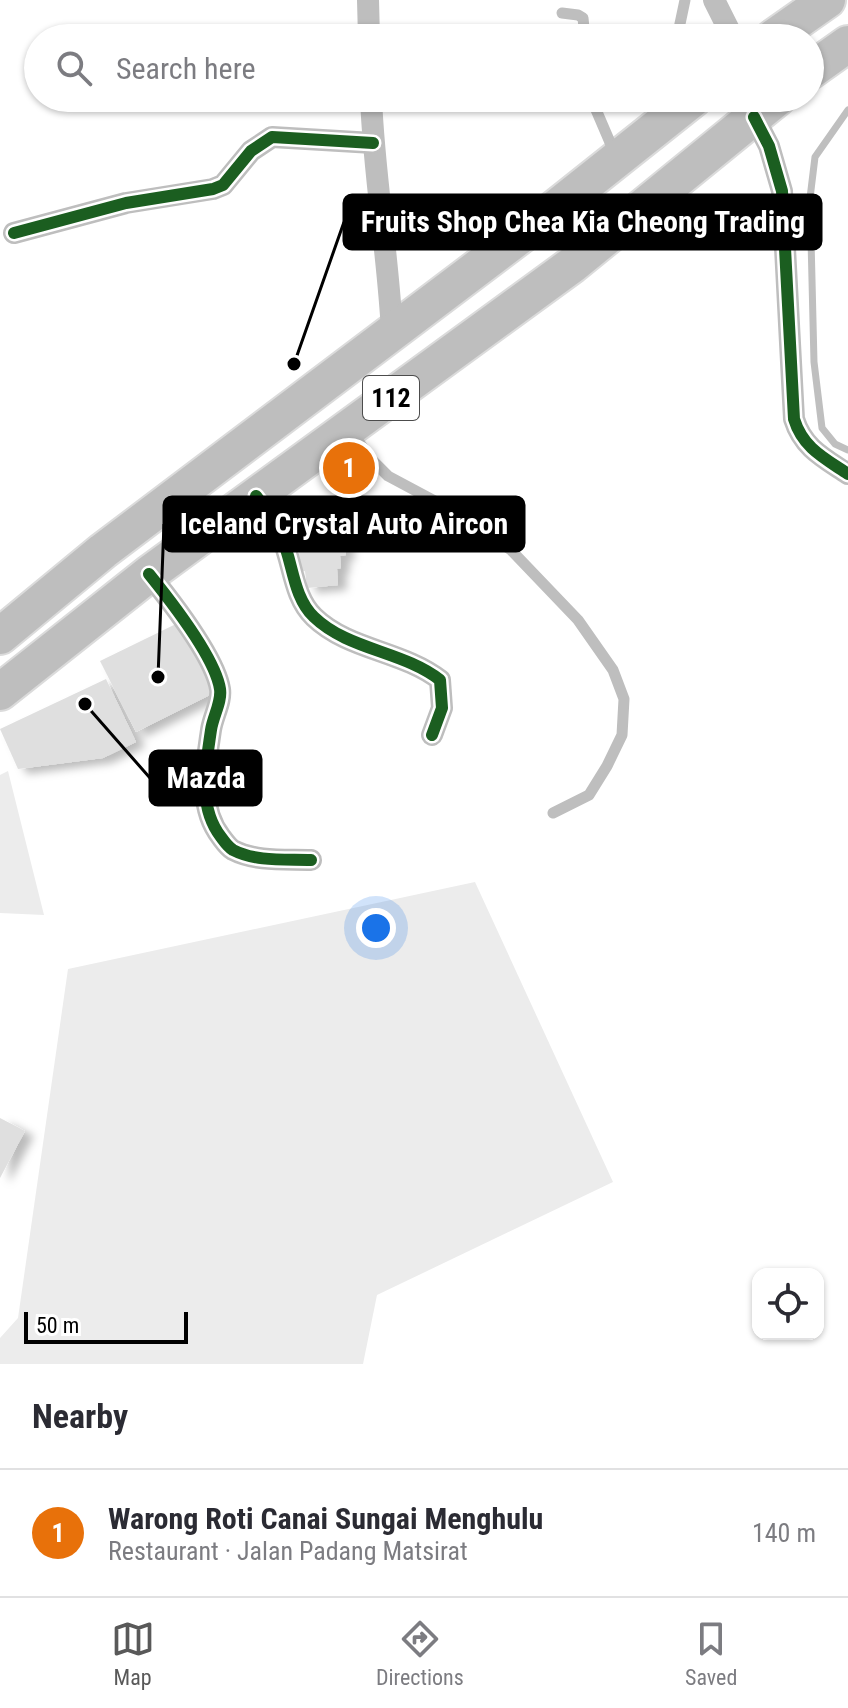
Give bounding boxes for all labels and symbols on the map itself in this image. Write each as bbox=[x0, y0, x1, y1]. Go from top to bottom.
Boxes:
callout: Fruits Shop Chea Kia Cheong Trading bbox=[344, 195, 821, 249]
text: Fruits Shop Chea Kia Cheong Trading bbox=[361, 204, 805, 239]
road number: 112 bbox=[363, 376, 419, 420]
pin: 1 bbox=[323, 438, 375, 498]
callout: Iceland Crystal Auto Aircon bbox=[164, 497, 524, 551]
text: Iceland Crystal Auto Aircon bbox=[180, 506, 508, 541]
callout: Mazda bbox=[150, 751, 261, 805]
text: Mazda bbox=[166, 760, 246, 795]
your location bbox=[356, 908, 396, 948]
scale bar bbox=[24, 1308, 188, 1344]

